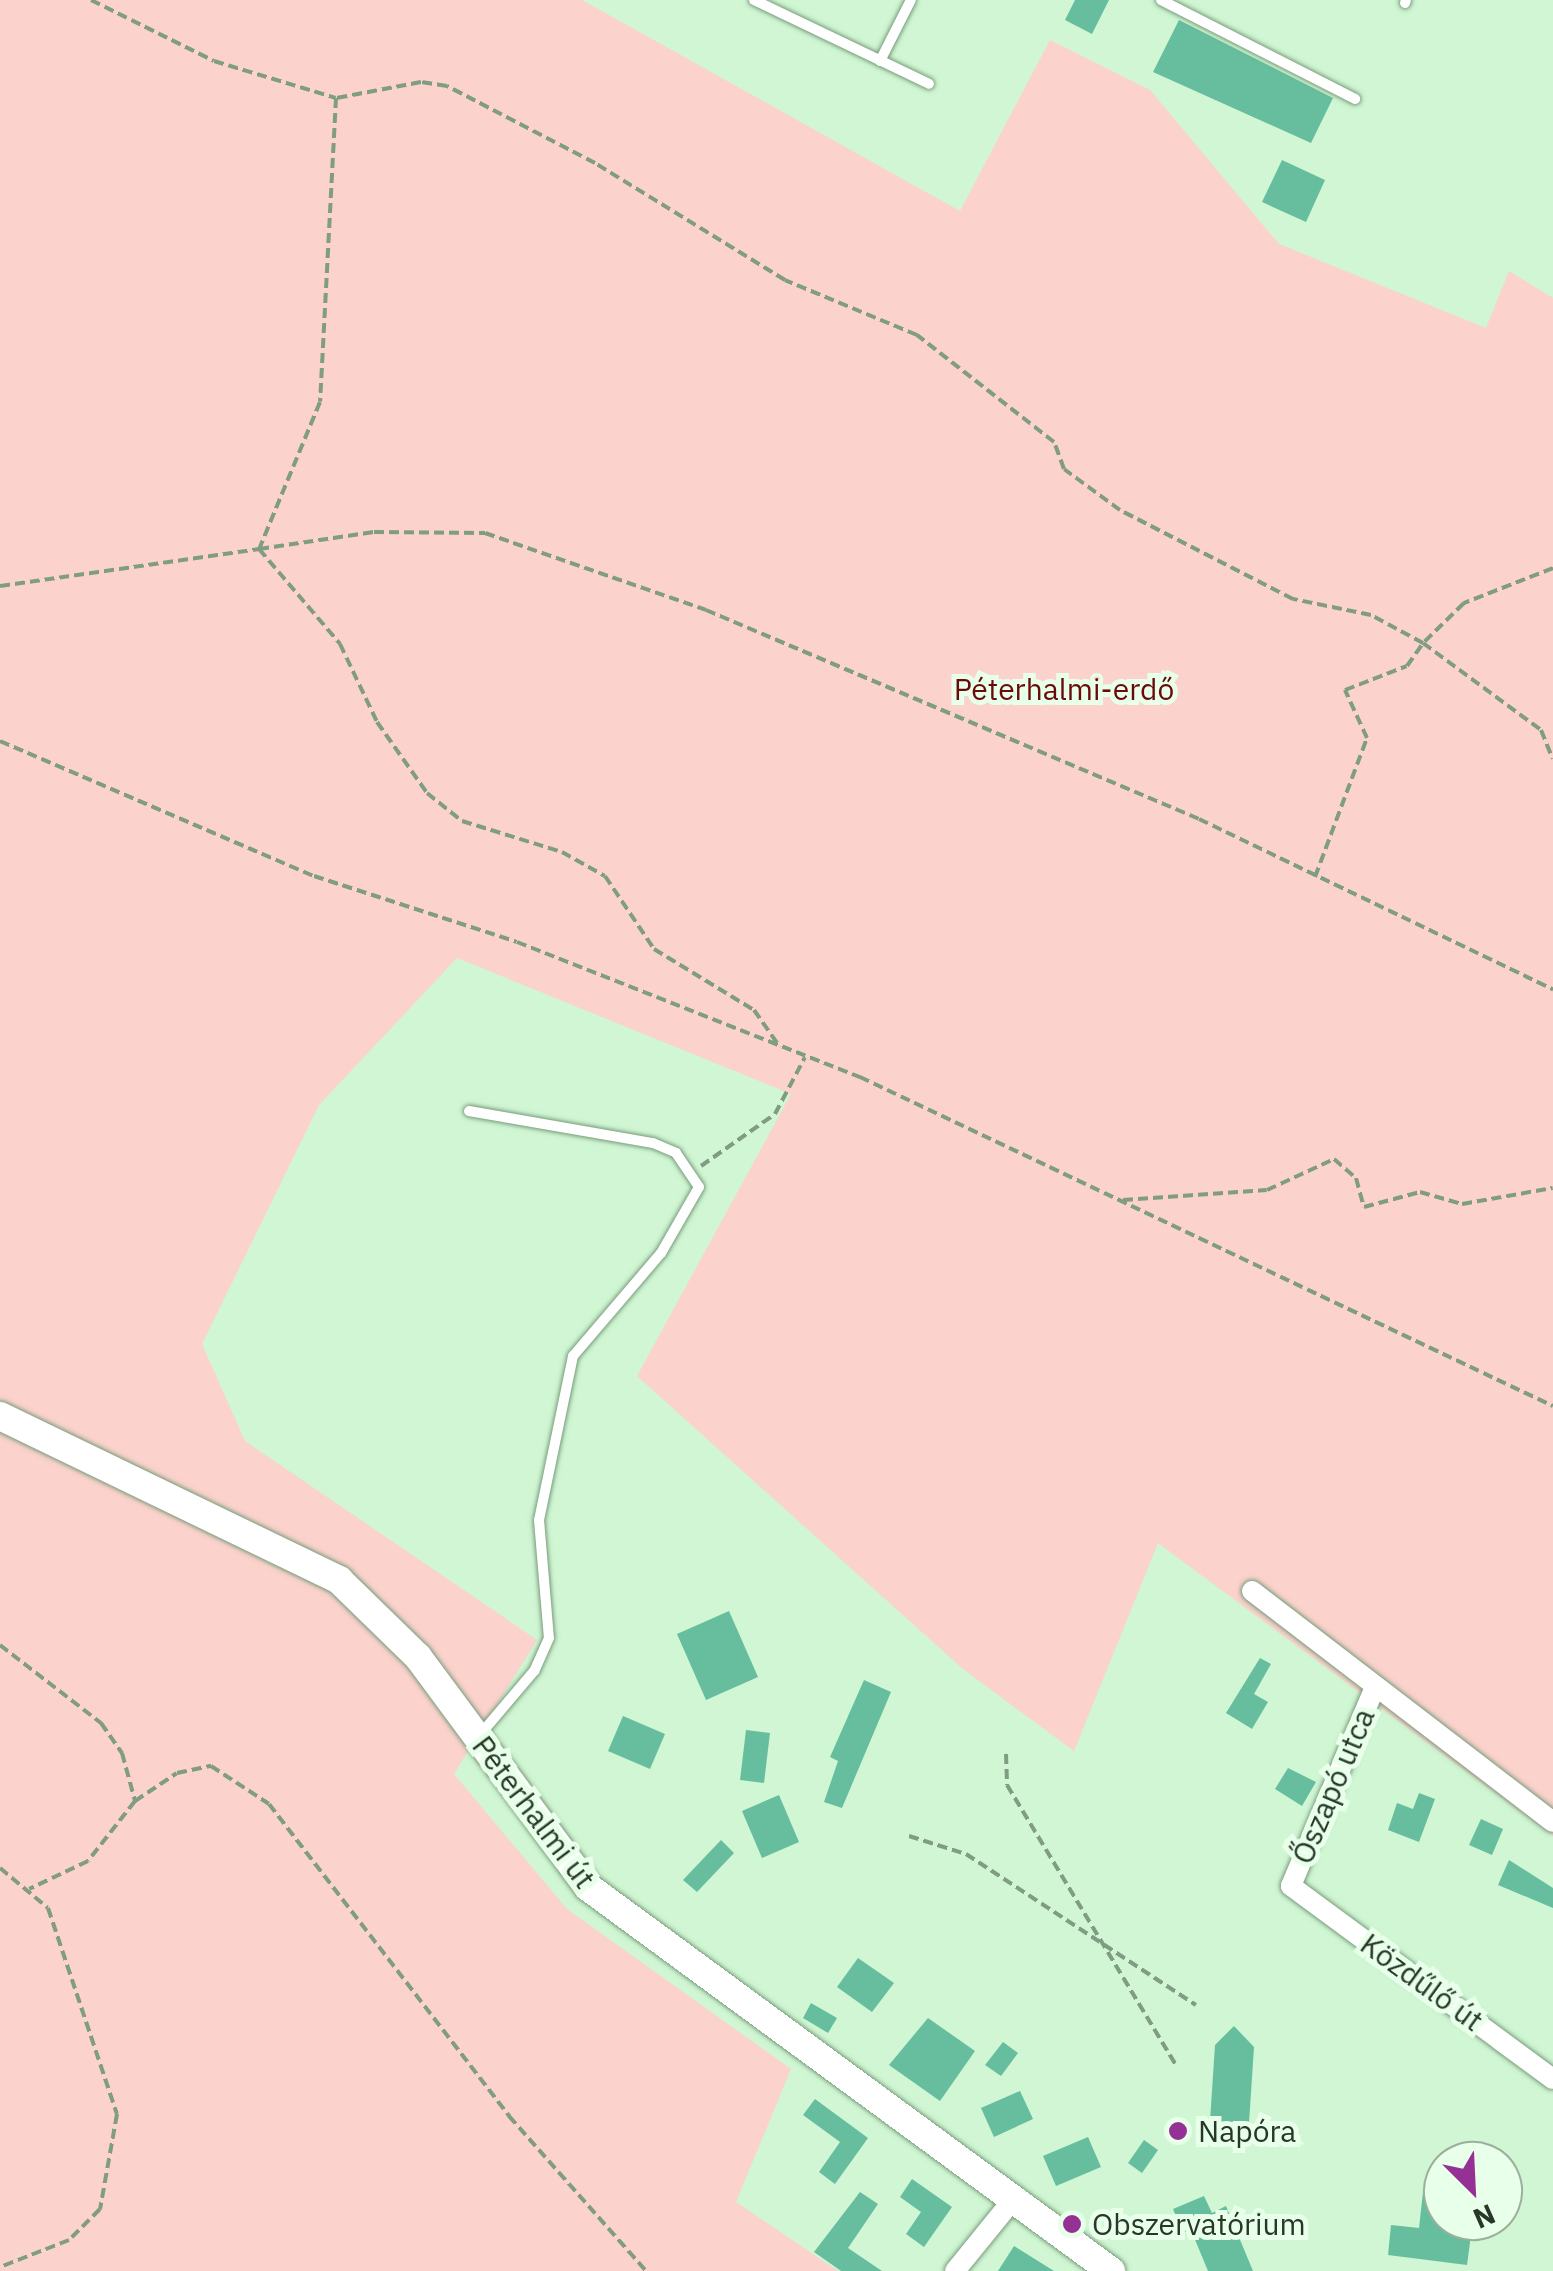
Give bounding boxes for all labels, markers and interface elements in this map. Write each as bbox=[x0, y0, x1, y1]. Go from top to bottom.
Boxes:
park label: Péterhalmi-erdő bbox=[954, 671, 1174, 707]
street label: Őszapó utca bbox=[1284, 1703, 1382, 1869]
street label: Péterhalmi út bbox=[465, 1729, 603, 1895]
street label: Közdűlő út bbox=[1354, 1926, 1490, 2038]
place label: Napóra bbox=[1198, 2113, 1296, 2149]
marker: Napóra bbox=[1167, 2120, 1189, 2142]
north arrow bbox=[1423, 2141, 1523, 2241]
text: N bbox=[1468, 2196, 1501, 2238]
place label: Obszervatórium bbox=[1092, 2206, 1306, 2242]
marker: Obszervatórium bbox=[1061, 2213, 1083, 2235]

